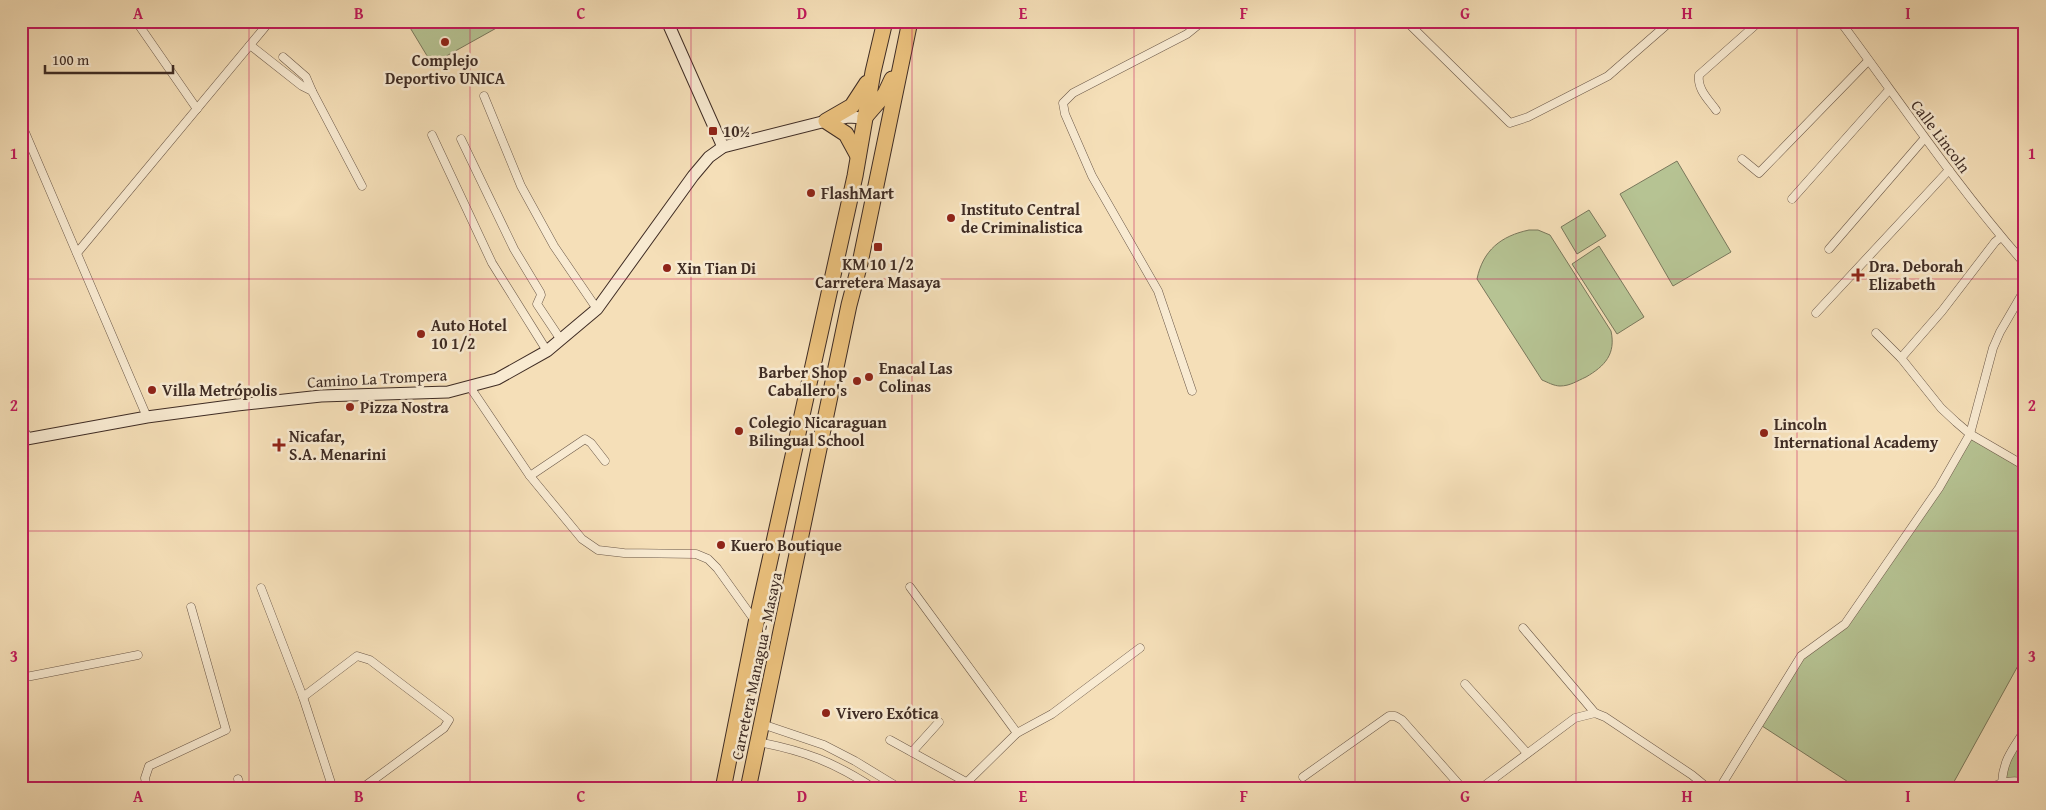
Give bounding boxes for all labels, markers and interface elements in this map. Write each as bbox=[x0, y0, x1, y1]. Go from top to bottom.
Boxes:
text: A bbox=[133, 1, 144, 25]
text: B bbox=[354, 1, 364, 25]
text: C bbox=[576, 1, 586, 25]
text: D bbox=[797, 1, 807, 25]
text: E bbox=[1019, 1, 1028, 25]
text: F bbox=[1240, 1, 1248, 25]
text: G bbox=[1460, 1, 1470, 25]
text: H bbox=[1681, 1, 1693, 25]
text: I bbox=[1905, 1, 1911, 25]
marker: Complejo Deportivo UNICA bbox=[439, 36, 451, 48]
scale bar bbox=[45, 42, 172, 74]
place label: Complejo Deportivo UNICA bbox=[385, 48, 506, 90]
text: 100 m bbox=[52, 49, 90, 70]
street label: Calle Lincoln bbox=[1905, 94, 1977, 178]
place label: 10½ bbox=[723, 119, 750, 143]
marker: 10½ bbox=[707, 125, 719, 137]
text: 1 bbox=[10, 141, 18, 165]
text: 1 bbox=[2028, 141, 2036, 165]
place label: FlashMart bbox=[821, 181, 894, 205]
marker: FlashMart bbox=[805, 187, 817, 199]
place label: Instituto Central de Criminalistica bbox=[961, 197, 1083, 239]
marker: Instituto Central de Criminalistica bbox=[945, 212, 957, 224]
marker: KM 10 1/2 Carretera Masaya bbox=[872, 241, 884, 253]
place label: KM 10 1/2 Carretera Masaya bbox=[815, 252, 942, 294]
place label: Dra. Deborah Elizabeth bbox=[1869, 254, 1964, 296]
place label: Xin Tian Di bbox=[677, 256, 756, 280]
marker: Xin Tian Di bbox=[661, 262, 673, 274]
marker: Dra. Deborah Elizabeth bbox=[1851, 268, 1865, 282]
place label: Auto Hotel 10 1/2 bbox=[431, 313, 507, 355]
marker: Auto Hotel 10 1/2 bbox=[415, 328, 427, 340]
place label: Enacal Las Colinas bbox=[879, 356, 953, 398]
place label: Barber Shop Caballero's bbox=[759, 360, 847, 402]
street label: Camino La Trompera bbox=[306, 362, 448, 394]
marker: Enacal Las Colinas bbox=[863, 371, 875, 383]
marker: Barber Shop Caballero's bbox=[851, 375, 863, 387]
place label: Villa Metrópolis bbox=[162, 378, 277, 402]
marker: Villa Metrópolis bbox=[146, 384, 158, 396]
text: 2 bbox=[10, 393, 18, 417]
text: 2 bbox=[2028, 393, 2036, 417]
place label: Pizza Nostra bbox=[360, 395, 450, 419]
marker: Pizza Nostra bbox=[344, 401, 356, 413]
place label: Colegio Nicaraguan Bilingual School bbox=[749, 410, 887, 452]
place label: Lincoln International Academy bbox=[1774, 412, 1939, 454]
place label: Nicafar, S.A. Menarini bbox=[289, 424, 386, 466]
marker: Colegio Nicaraguan Bilingual School bbox=[733, 425, 745, 437]
marker: Lincoln International Academy bbox=[1758, 427, 1770, 439]
marker: Nicafar, S.A. Menarini bbox=[273, 439, 285, 451]
place label: Kuero Boutique bbox=[731, 533, 842, 557]
marker: Kuero Boutique bbox=[715, 539, 727, 551]
street label: Carretera Managua - Masaya bbox=[724, 570, 788, 762]
text: 3 bbox=[10, 644, 18, 668]
text: 3 bbox=[2028, 644, 2036, 668]
place label: Vivero Exótica bbox=[836, 701, 939, 725]
marker: Vivero Exótica bbox=[820, 707, 832, 719]
text: A bbox=[133, 784, 144, 808]
text: B bbox=[354, 784, 364, 808]
text: C bbox=[576, 784, 586, 808]
text: D bbox=[797, 784, 807, 808]
text: E bbox=[1019, 784, 1028, 808]
text: F bbox=[1240, 784, 1248, 808]
text: G bbox=[1460, 784, 1470, 808]
text: H bbox=[1681, 784, 1693, 808]
text: I bbox=[1905, 784, 1911, 808]

